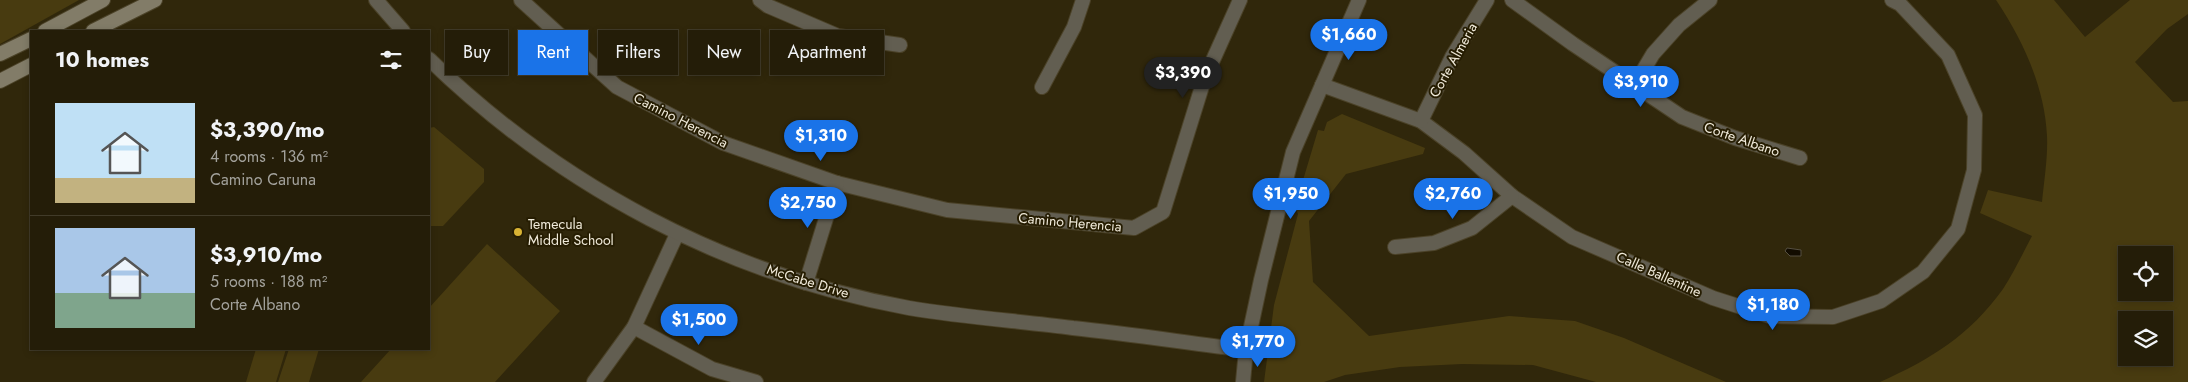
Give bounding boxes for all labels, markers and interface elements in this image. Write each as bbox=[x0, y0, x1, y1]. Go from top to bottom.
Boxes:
pin: $1,660 bbox=[1308, 18, 1390, 61]
street label: Corte Almeria bbox=[1424, 19, 1482, 101]
text: $1,660 bbox=[1321, 23, 1377, 46]
chip: Buy bbox=[445, 30, 508, 75]
chip: Rent bbox=[518, 30, 588, 75]
chip: Filters bbox=[598, 30, 678, 75]
chip: New bbox=[688, 30, 760, 75]
chip: Apartment bbox=[770, 30, 884, 75]
text: 10 homes bbox=[55, 45, 149, 75]
icon: filters bbox=[377, 46, 405, 74]
pin: $3,390 bbox=[1142, 56, 1224, 99]
text: $3,390 bbox=[1155, 61, 1211, 84]
pin: $3,910 bbox=[1600, 66, 1682, 108]
text: $3,910 bbox=[1614, 70, 1668, 93]
street label: Camino Herencia bbox=[630, 88, 732, 152]
text: $3,390/mo bbox=[210, 115, 325, 145]
street label: Corte Albano bbox=[1701, 117, 1783, 161]
pin: $1,310 bbox=[780, 120, 862, 162]
icon: home bbox=[95, 123, 155, 183]
text: $1,310 bbox=[795, 124, 847, 147]
text: 4 rooms · 136 m² bbox=[210, 145, 328, 168]
text: Camino Caruna bbox=[210, 168, 316, 191]
pin: $1,950 bbox=[1250, 178, 1332, 220]
pin: $2,760 bbox=[1412, 178, 1494, 220]
text: $1,950 bbox=[1264, 182, 1318, 205]
text: $2,760 bbox=[1425, 182, 1481, 205]
pin: $2,750 bbox=[767, 186, 849, 229]
text: $2,750 bbox=[780, 191, 836, 214]
street label: Camino Herencia bbox=[1018, 208, 1122, 236]
place label: Temecula Middle School bbox=[528, 214, 614, 250]
marker: Temecula Middle School bbox=[512, 226, 524, 238]
text: $3,910/mo bbox=[210, 240, 322, 270]
street label: Calle Ballentine bbox=[1613, 246, 1705, 302]
map controls bbox=[2118, 246, 2173, 366]
button: locate bbox=[2118, 246, 2173, 301]
icon: home bbox=[95, 248, 155, 308]
street label: McCabe Drive bbox=[764, 259, 852, 303]
text: 5 rooms · 188 m² bbox=[210, 270, 327, 293]
pin: $1,180 bbox=[1732, 288, 1814, 331]
text: Corte Albano bbox=[210, 293, 300, 316]
text: $1,180 bbox=[1747, 293, 1799, 316]
pin: $1,500 bbox=[658, 304, 740, 346]
text: $1,500 bbox=[672, 308, 726, 331]
button: layers bbox=[2118, 311, 2173, 366]
pin: $1,770 bbox=[1217, 326, 1299, 368]
text: $1,770 bbox=[1231, 330, 1285, 353]

